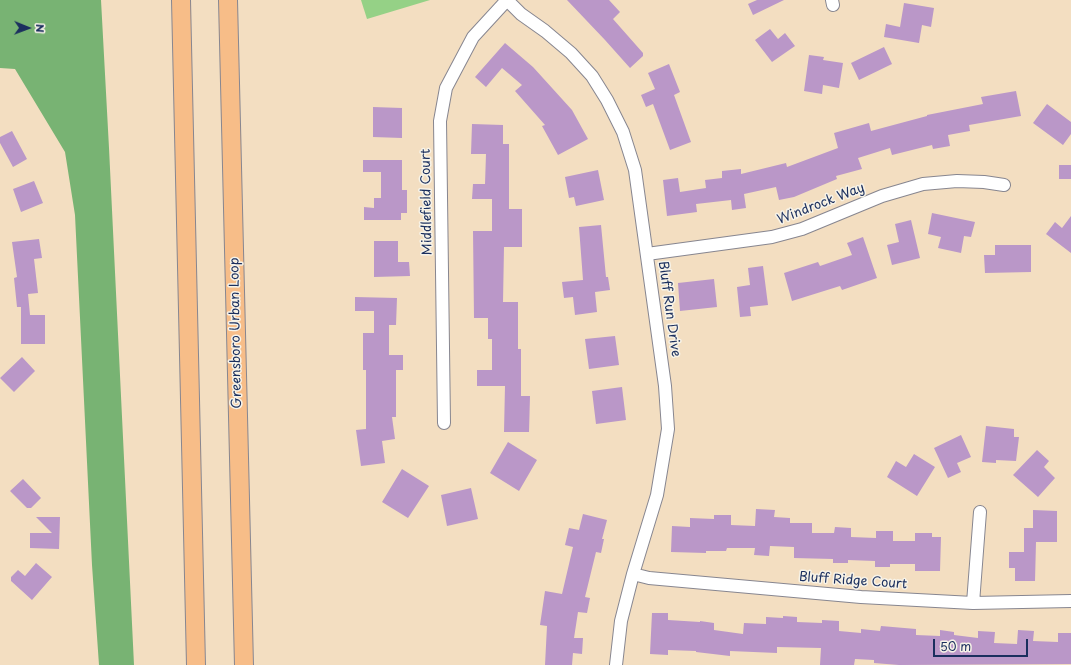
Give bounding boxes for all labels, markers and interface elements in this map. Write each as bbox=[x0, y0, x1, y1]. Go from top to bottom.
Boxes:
north arrow bbox=[8, 8, 48, 48]
text: N bbox=[32, 24, 49, 33]
street label: Middlefield Court bbox=[418, 149, 436, 255]
street label: Windrock Way bbox=[775, 180, 867, 228]
street label: Greensboro Urban Loop bbox=[227, 257, 245, 409]
street label: Bluff Run Drive bbox=[655, 260, 683, 358]
street label: Bluff Ridge Court bbox=[798, 569, 908, 593]
scale bar bbox=[935, 631, 1030, 657]
text: 50 m bbox=[940, 637, 971, 655]

